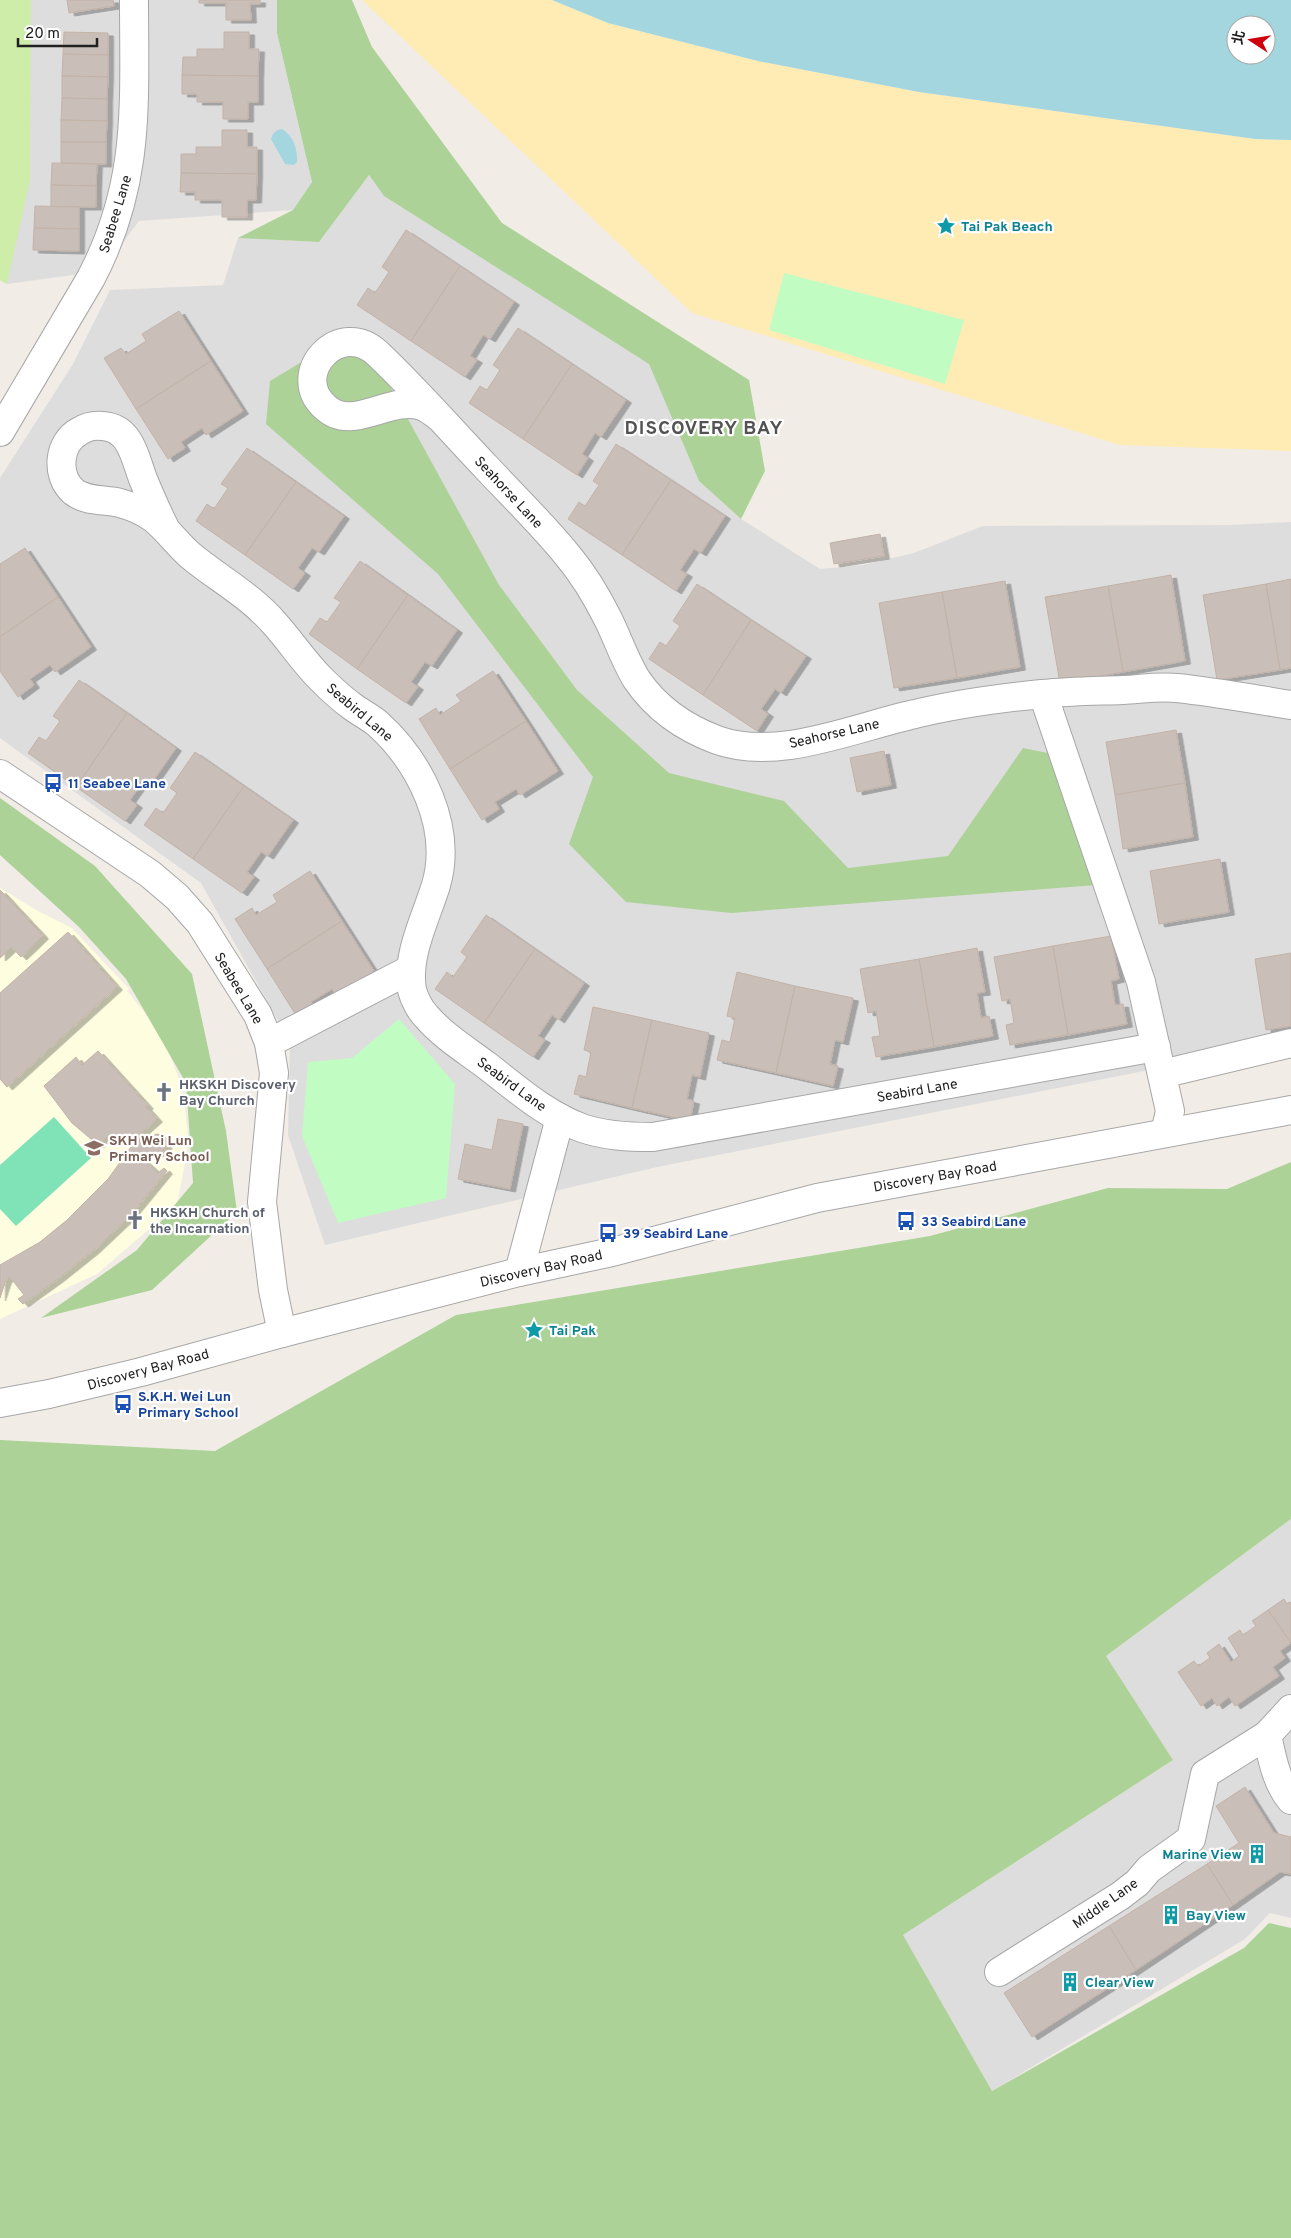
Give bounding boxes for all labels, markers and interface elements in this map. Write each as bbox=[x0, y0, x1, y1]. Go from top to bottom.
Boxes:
scale bar bbox=[18, 15, 96, 47]
north arrow bbox=[1226, 15, 1276, 65]
text: 20 m bbox=[25, 25, 60, 44]
text: 北 bbox=[1230, 29, 1250, 46]
street label: Seabee Lane bbox=[97, 173, 136, 255]
place icon: Tai Pak Beach bbox=[935, 215, 957, 237]
place label: Tai Pak Beach bbox=[961, 219, 1053, 236]
district label: DISCOVERY BAY bbox=[624, 417, 784, 441]
street label: Seahorse Lane bbox=[470, 453, 546, 533]
street label: Seabird Lane bbox=[322, 680, 396, 746]
street label: Seahorse Lane bbox=[787, 716, 881, 753]
bus stop icon: 11 Seabee Lane bbox=[42, 772, 64, 794]
place label: 11 Seabee Lane bbox=[68, 776, 166, 793]
street label: Seabee Lane bbox=[210, 950, 266, 1028]
street label: Seabird Lane bbox=[473, 1054, 549, 1116]
street label: Seabird Lane bbox=[876, 1076, 959, 1107]
place label: HKSKH Discovery Bay Church bbox=[179, 1077, 296, 1110]
church icon: HKSKH Discovery Bay Church bbox=[153, 1081, 175, 1103]
place label: SKH Wei Lun Primary School bbox=[109, 1133, 210, 1166]
school or university icon: SKH Wei Lun Primary School bbox=[83, 1137, 105, 1159]
street label: Discovery Bay Road bbox=[872, 1158, 998, 1197]
place label: HKSKH Church of the Incarnation bbox=[150, 1205, 265, 1238]
church icon: HKSKH Church of the Incarnation bbox=[124, 1209, 146, 1231]
bus stop icon: 33 Seabird Lane bbox=[895, 1210, 917, 1232]
place label: 33 Seabird Lane bbox=[921, 1214, 1026, 1231]
bus stop icon: 39 Seabird Lane bbox=[597, 1222, 619, 1244]
place label: 39 Seabird Lane bbox=[623, 1226, 729, 1243]
street label: Discovery Bay Road bbox=[478, 1247, 604, 1292]
place icon: Tai Pak bbox=[523, 1319, 545, 1341]
place label: Tai Pak bbox=[549, 1323, 596, 1340]
street label: Discovery Bay Road bbox=[86, 1346, 211, 1395]
place label: S.K.H. Wei Lun Primary School bbox=[138, 1389, 239, 1422]
bus stop icon: S.K.H. Wei Lun Primary School bbox=[112, 1393, 134, 1415]
building icon: Marine View bbox=[1246, 1843, 1268, 1865]
place label: Marine View bbox=[1162, 1847, 1242, 1864]
street label: Middle Lane bbox=[1070, 1875, 1142, 1933]
building icon: Bay View bbox=[1160, 1904, 1182, 1926]
place label: Bay View bbox=[1186, 1908, 1246, 1925]
building icon: Clear View bbox=[1059, 1971, 1081, 1993]
place label: Clear View bbox=[1085, 1975, 1154, 1992]

